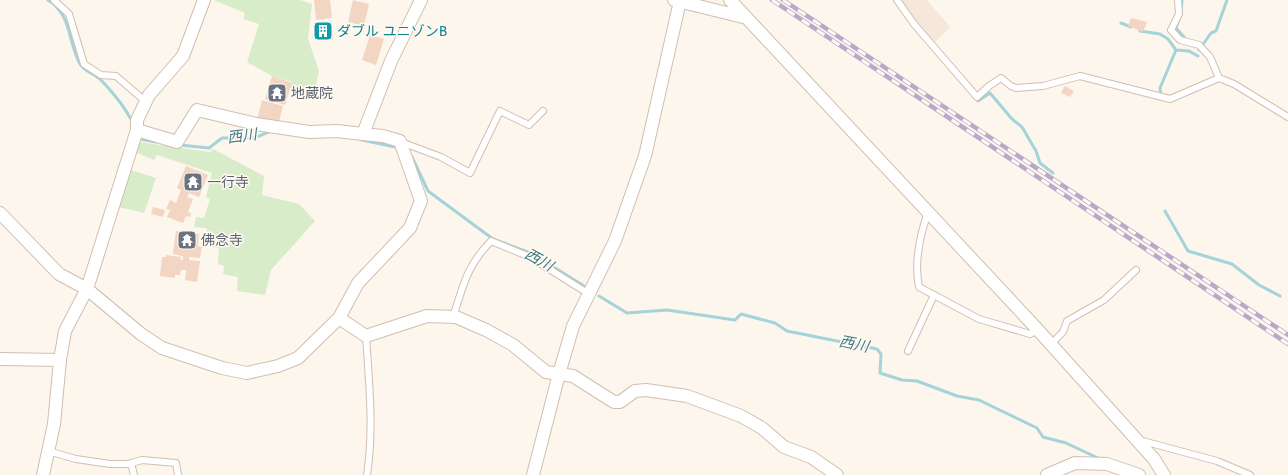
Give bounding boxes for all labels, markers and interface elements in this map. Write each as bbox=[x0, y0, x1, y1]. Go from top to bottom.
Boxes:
building icon: ダブル ユニゾンB bbox=[312, 20, 334, 42]
place label: ダブル ユニゾンB bbox=[337, 23, 447, 40]
temple icon: 地蔵院 bbox=[266, 82, 288, 104]
place label: 地蔵院 bbox=[291, 85, 333, 102]
water label: 西川 bbox=[226, 125, 260, 147]
temple icon: 一行寺 bbox=[182, 171, 204, 193]
place label: 一行寺 bbox=[207, 174, 249, 191]
temple icon: 佛念寺 bbox=[176, 229, 198, 251]
place label: 佛念寺 bbox=[201, 232, 243, 249]
water label: 西川 bbox=[522, 245, 558, 276]
water label: 西川 bbox=[838, 332, 872, 356]

